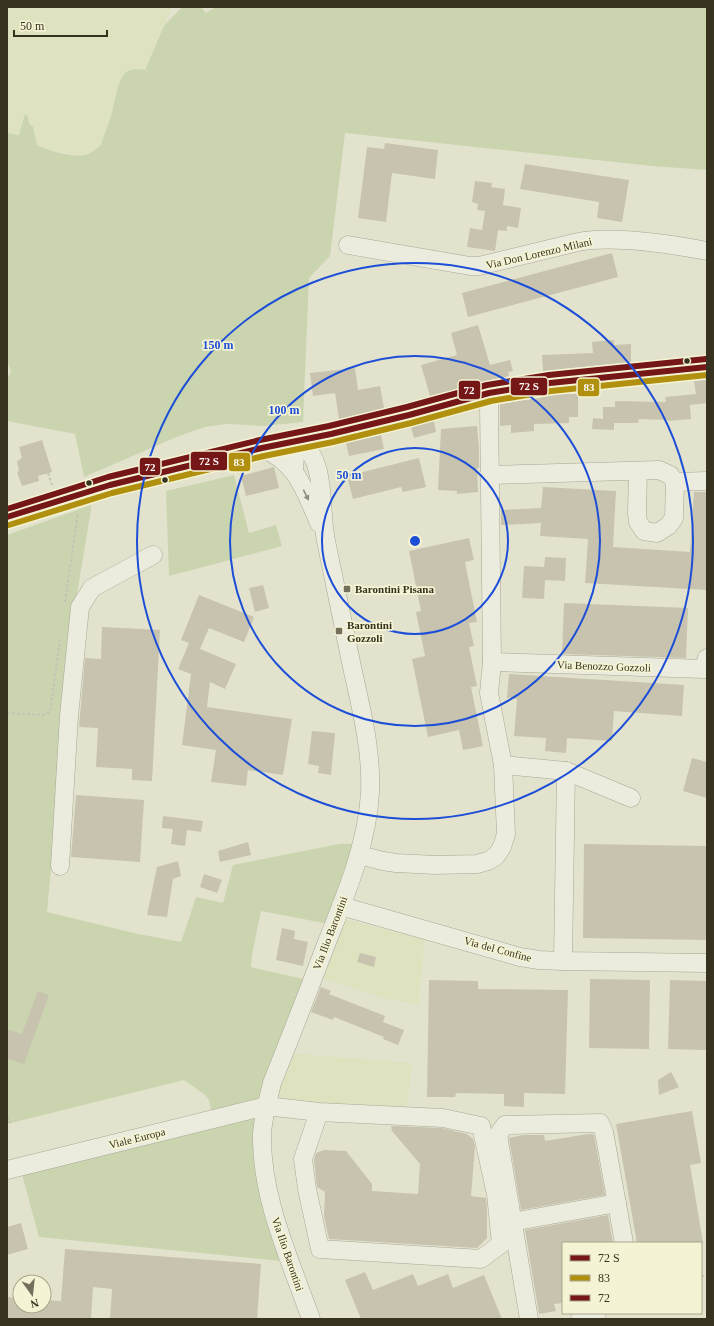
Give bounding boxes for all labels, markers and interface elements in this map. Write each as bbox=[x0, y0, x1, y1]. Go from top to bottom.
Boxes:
scale bar bbox=[14, 12, 107, 38]
text: 50 m bbox=[20, 19, 45, 33]
street label: Via Don Lorenzo Milani bbox=[485, 235, 593, 271]
text: 150 m bbox=[203, 338, 234, 352]
unlabelled marker bbox=[682, 356, 692, 366]
line badge: 72 S bbox=[510, 377, 548, 396]
line badge: 83 bbox=[577, 378, 600, 397]
line badge: 72 bbox=[458, 380, 481, 400]
text: 72 S bbox=[519, 380, 539, 392]
text: 83 bbox=[584, 381, 595, 393]
text: 72 bbox=[464, 384, 475, 396]
text: 100 m bbox=[269, 403, 300, 417]
line badge: 72 S bbox=[190, 451, 228, 471]
line badge: 83 bbox=[228, 452, 251, 472]
text: 72 S bbox=[199, 455, 219, 467]
text: 83 bbox=[234, 456, 245, 468]
line badge: 72 bbox=[139, 457, 161, 476]
text: 72 bbox=[145, 461, 156, 473]
text: 50 m bbox=[337, 468, 362, 482]
unlabelled marker bbox=[160, 475, 170, 485]
unlabelled marker bbox=[84, 478, 94, 488]
one-way arrow bbox=[303, 489, 309, 501]
centre of rings bbox=[408, 534, 422, 548]
place label: Barontini Pisana bbox=[355, 583, 434, 595]
marker: Barontini Pisana bbox=[342, 584, 352, 594]
place label: Barontini Gozzoli bbox=[347, 619, 392, 644]
marker: Barontini Gozzoli bbox=[334, 626, 344, 636]
street label: Via Benozzo Gozzoli bbox=[557, 658, 651, 674]
street label: Via Ilio Barontini bbox=[311, 895, 349, 971]
street label: Via del Confine bbox=[463, 934, 533, 964]
street label: Viale Europa bbox=[108, 1125, 167, 1151]
street label: Via Ilio Barontini bbox=[270, 1215, 306, 1293]
legend bbox=[562, 1242, 702, 1314]
text: 72 S bbox=[598, 1251, 620, 1265]
text: 83 bbox=[598, 1271, 610, 1285]
north arrow bbox=[12, 1274, 52, 1314]
text: 72 bbox=[598, 1291, 610, 1305]
text: N bbox=[29, 1297, 40, 1310]

